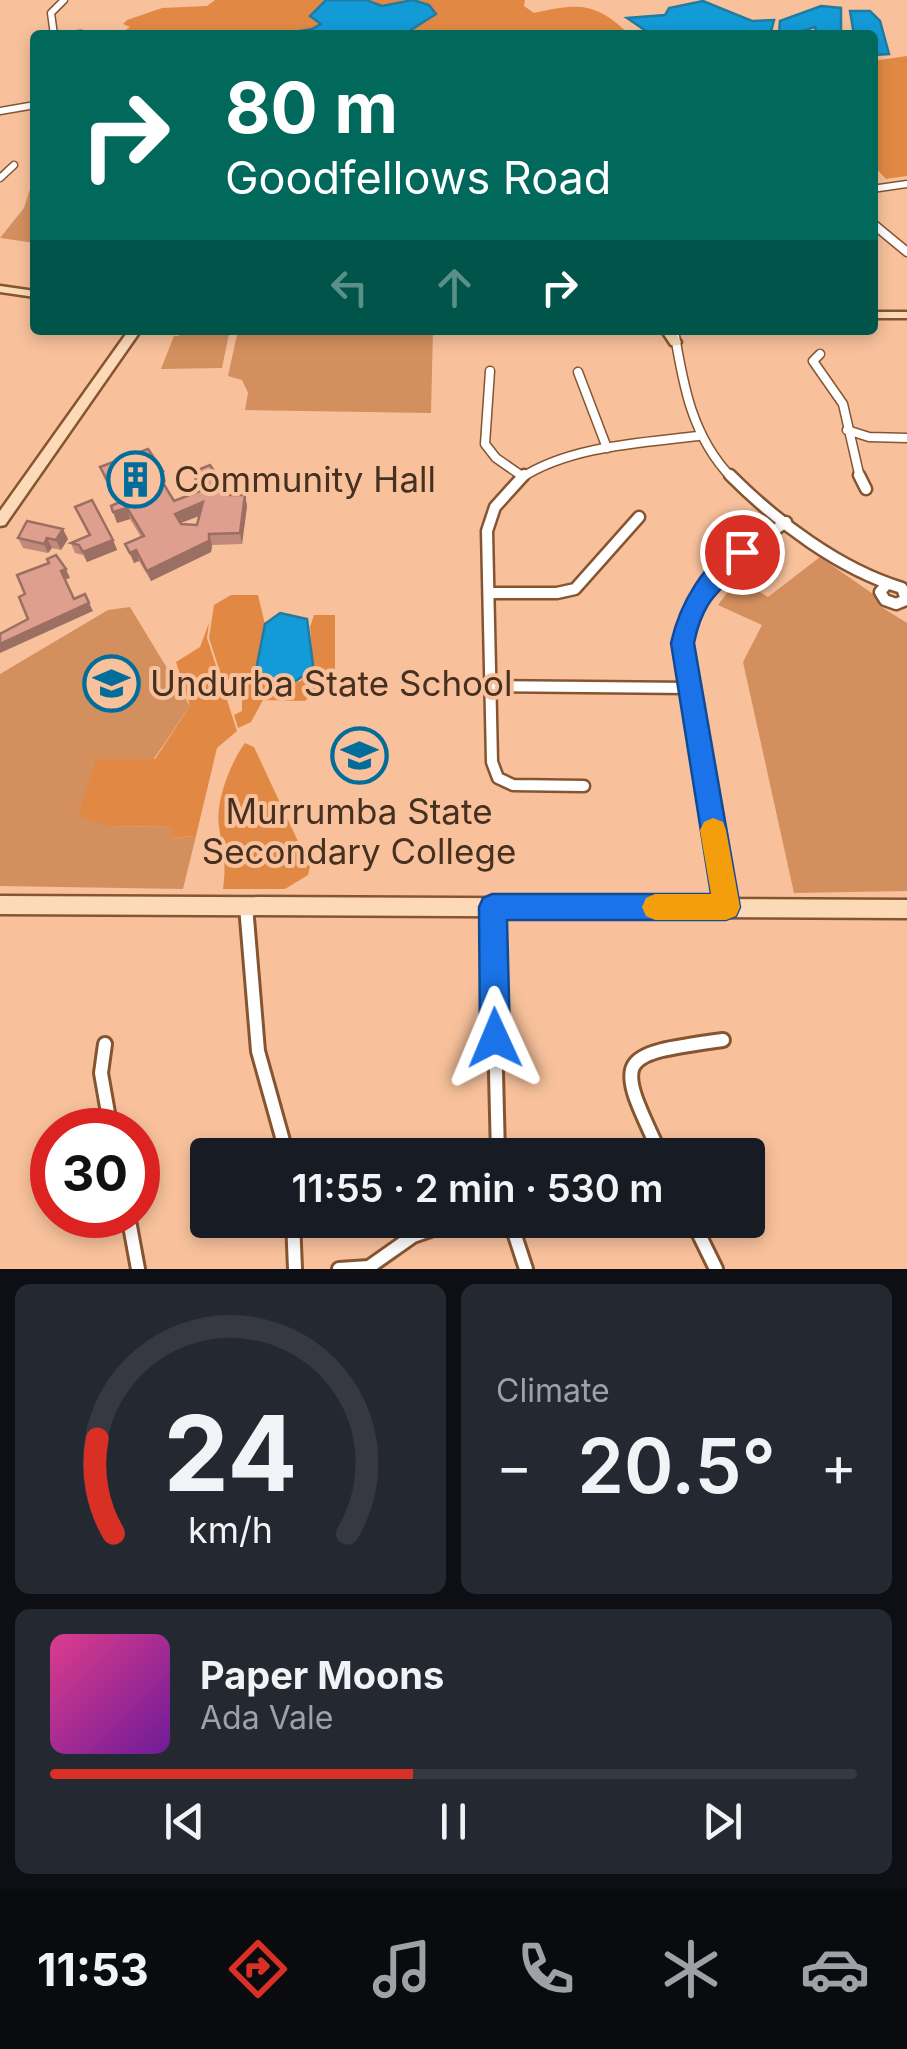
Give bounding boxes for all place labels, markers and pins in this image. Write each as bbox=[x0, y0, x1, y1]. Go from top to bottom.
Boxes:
building icon: Community Hall bbox=[105, 450, 165, 510]
place label: Community Hall bbox=[174, 458, 436, 500]
pin bbox=[700, 510, 785, 595]
school or university icon: Undurba State School bbox=[81, 654, 141, 714]
place label: Undurba State School bbox=[150, 662, 513, 704]
school or university icon: Murrumba State Secondary College bbox=[329, 726, 389, 786]
place label: Murrumba State Secondary College bbox=[202, 790, 516, 872]

